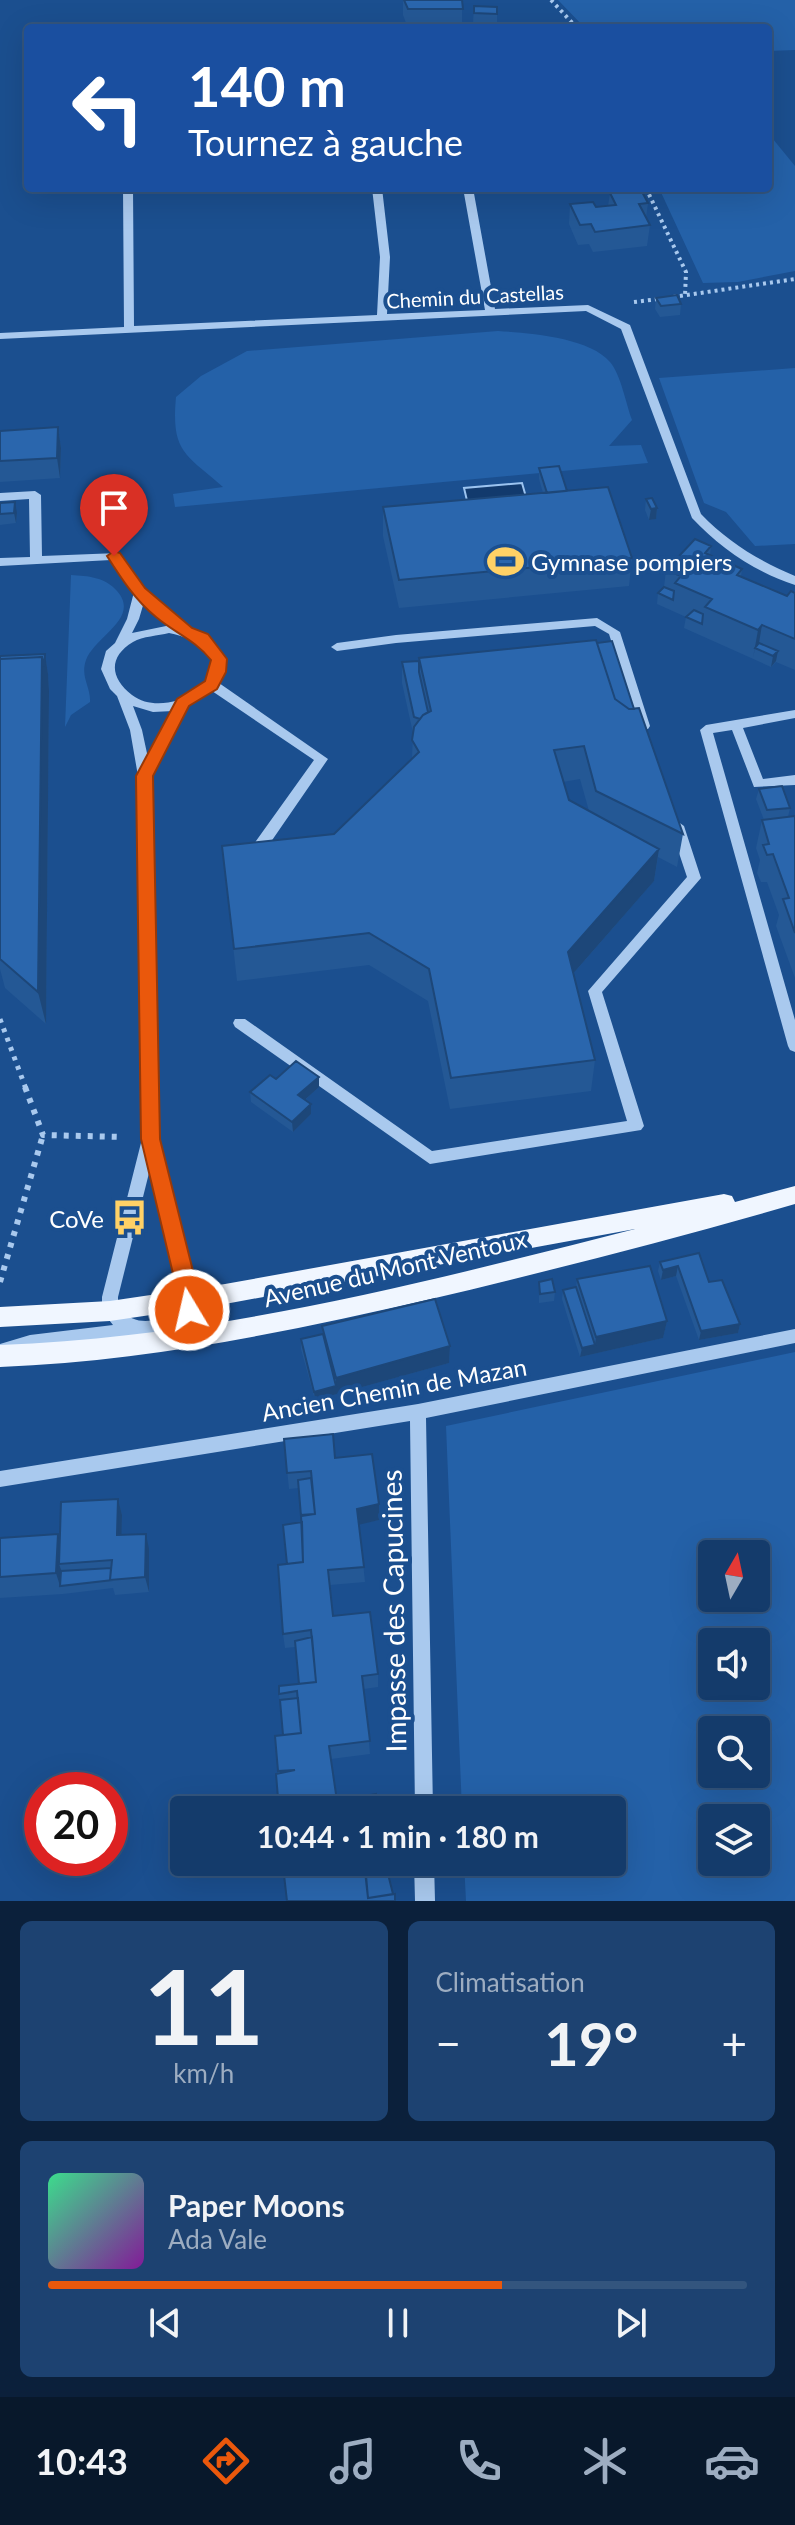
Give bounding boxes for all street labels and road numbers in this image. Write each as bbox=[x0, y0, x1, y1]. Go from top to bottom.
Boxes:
street label: Chemin du Castellas bbox=[386, 279, 564, 313]
street label: Avenue du Mont Ventoux bbox=[261, 1224, 529, 1312]
street label: Ancien Chemin de Mazan bbox=[259, 1351, 529, 1427]
street label: Impasse des Capucines bbox=[374, 1469, 412, 1753]

